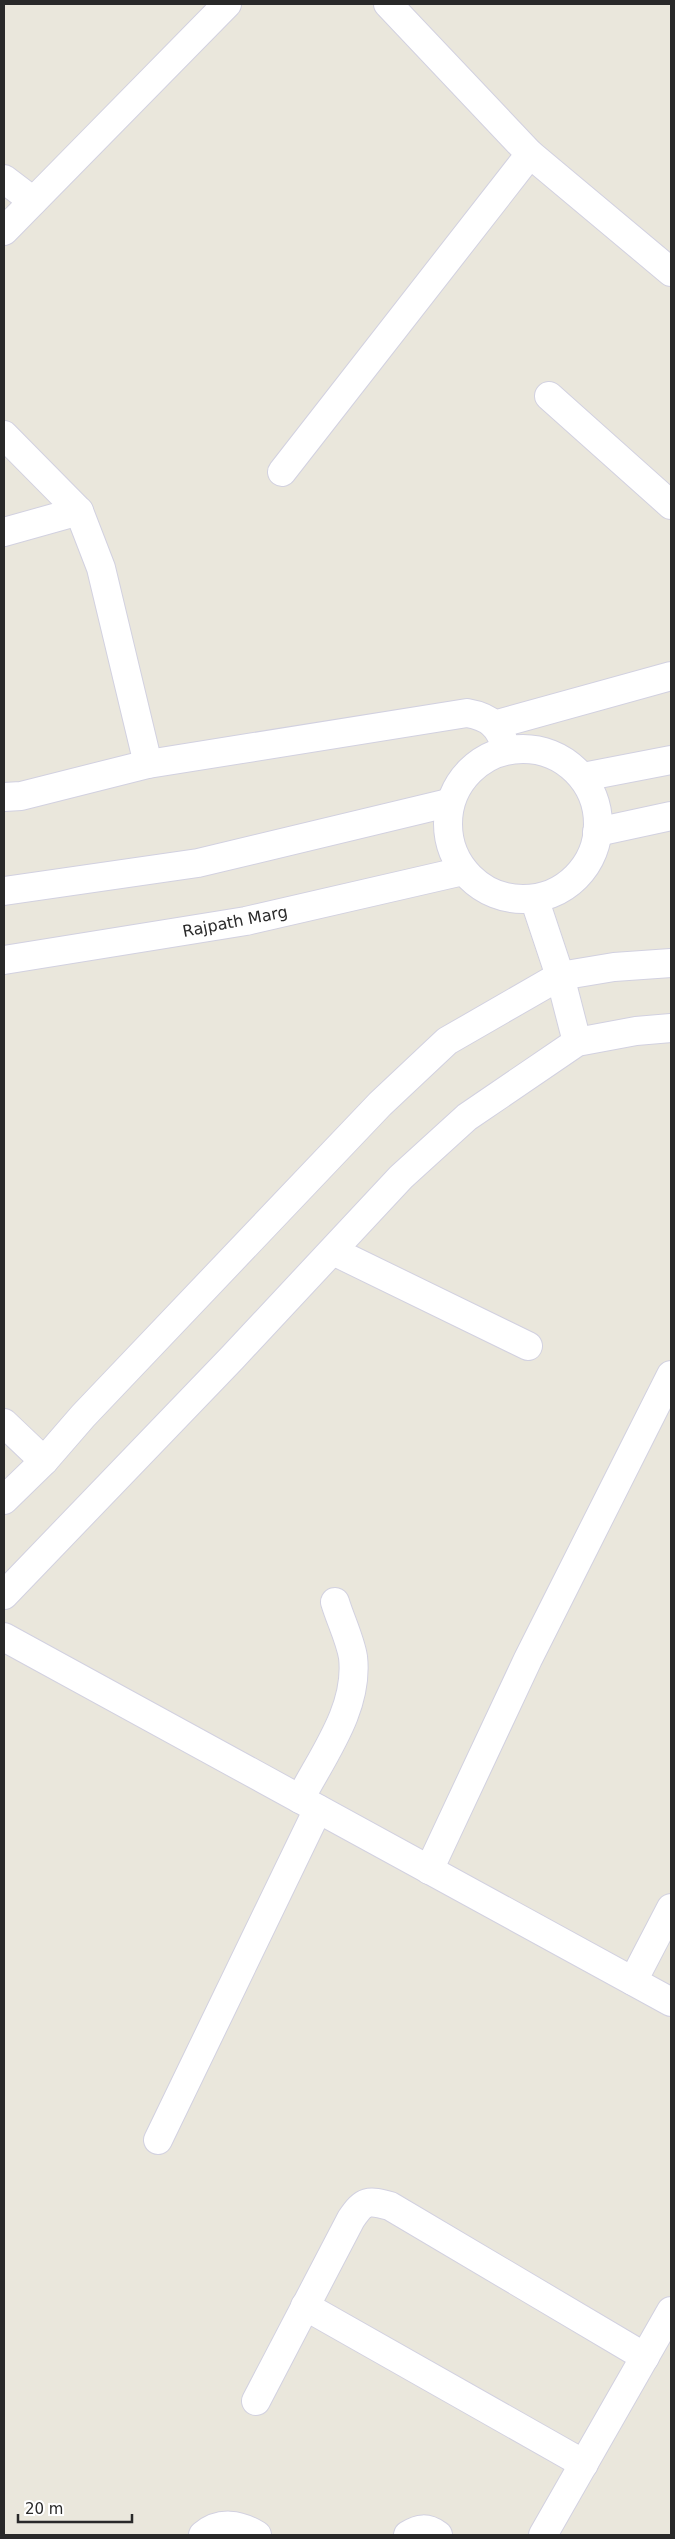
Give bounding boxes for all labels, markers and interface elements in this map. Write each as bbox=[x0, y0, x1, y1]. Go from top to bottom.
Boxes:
street label: Rajpath Marg bbox=[181, 902, 289, 941]
scale bar bbox=[18, 2492, 131, 2524]
text: 20 m bbox=[25, 2500, 63, 2518]

